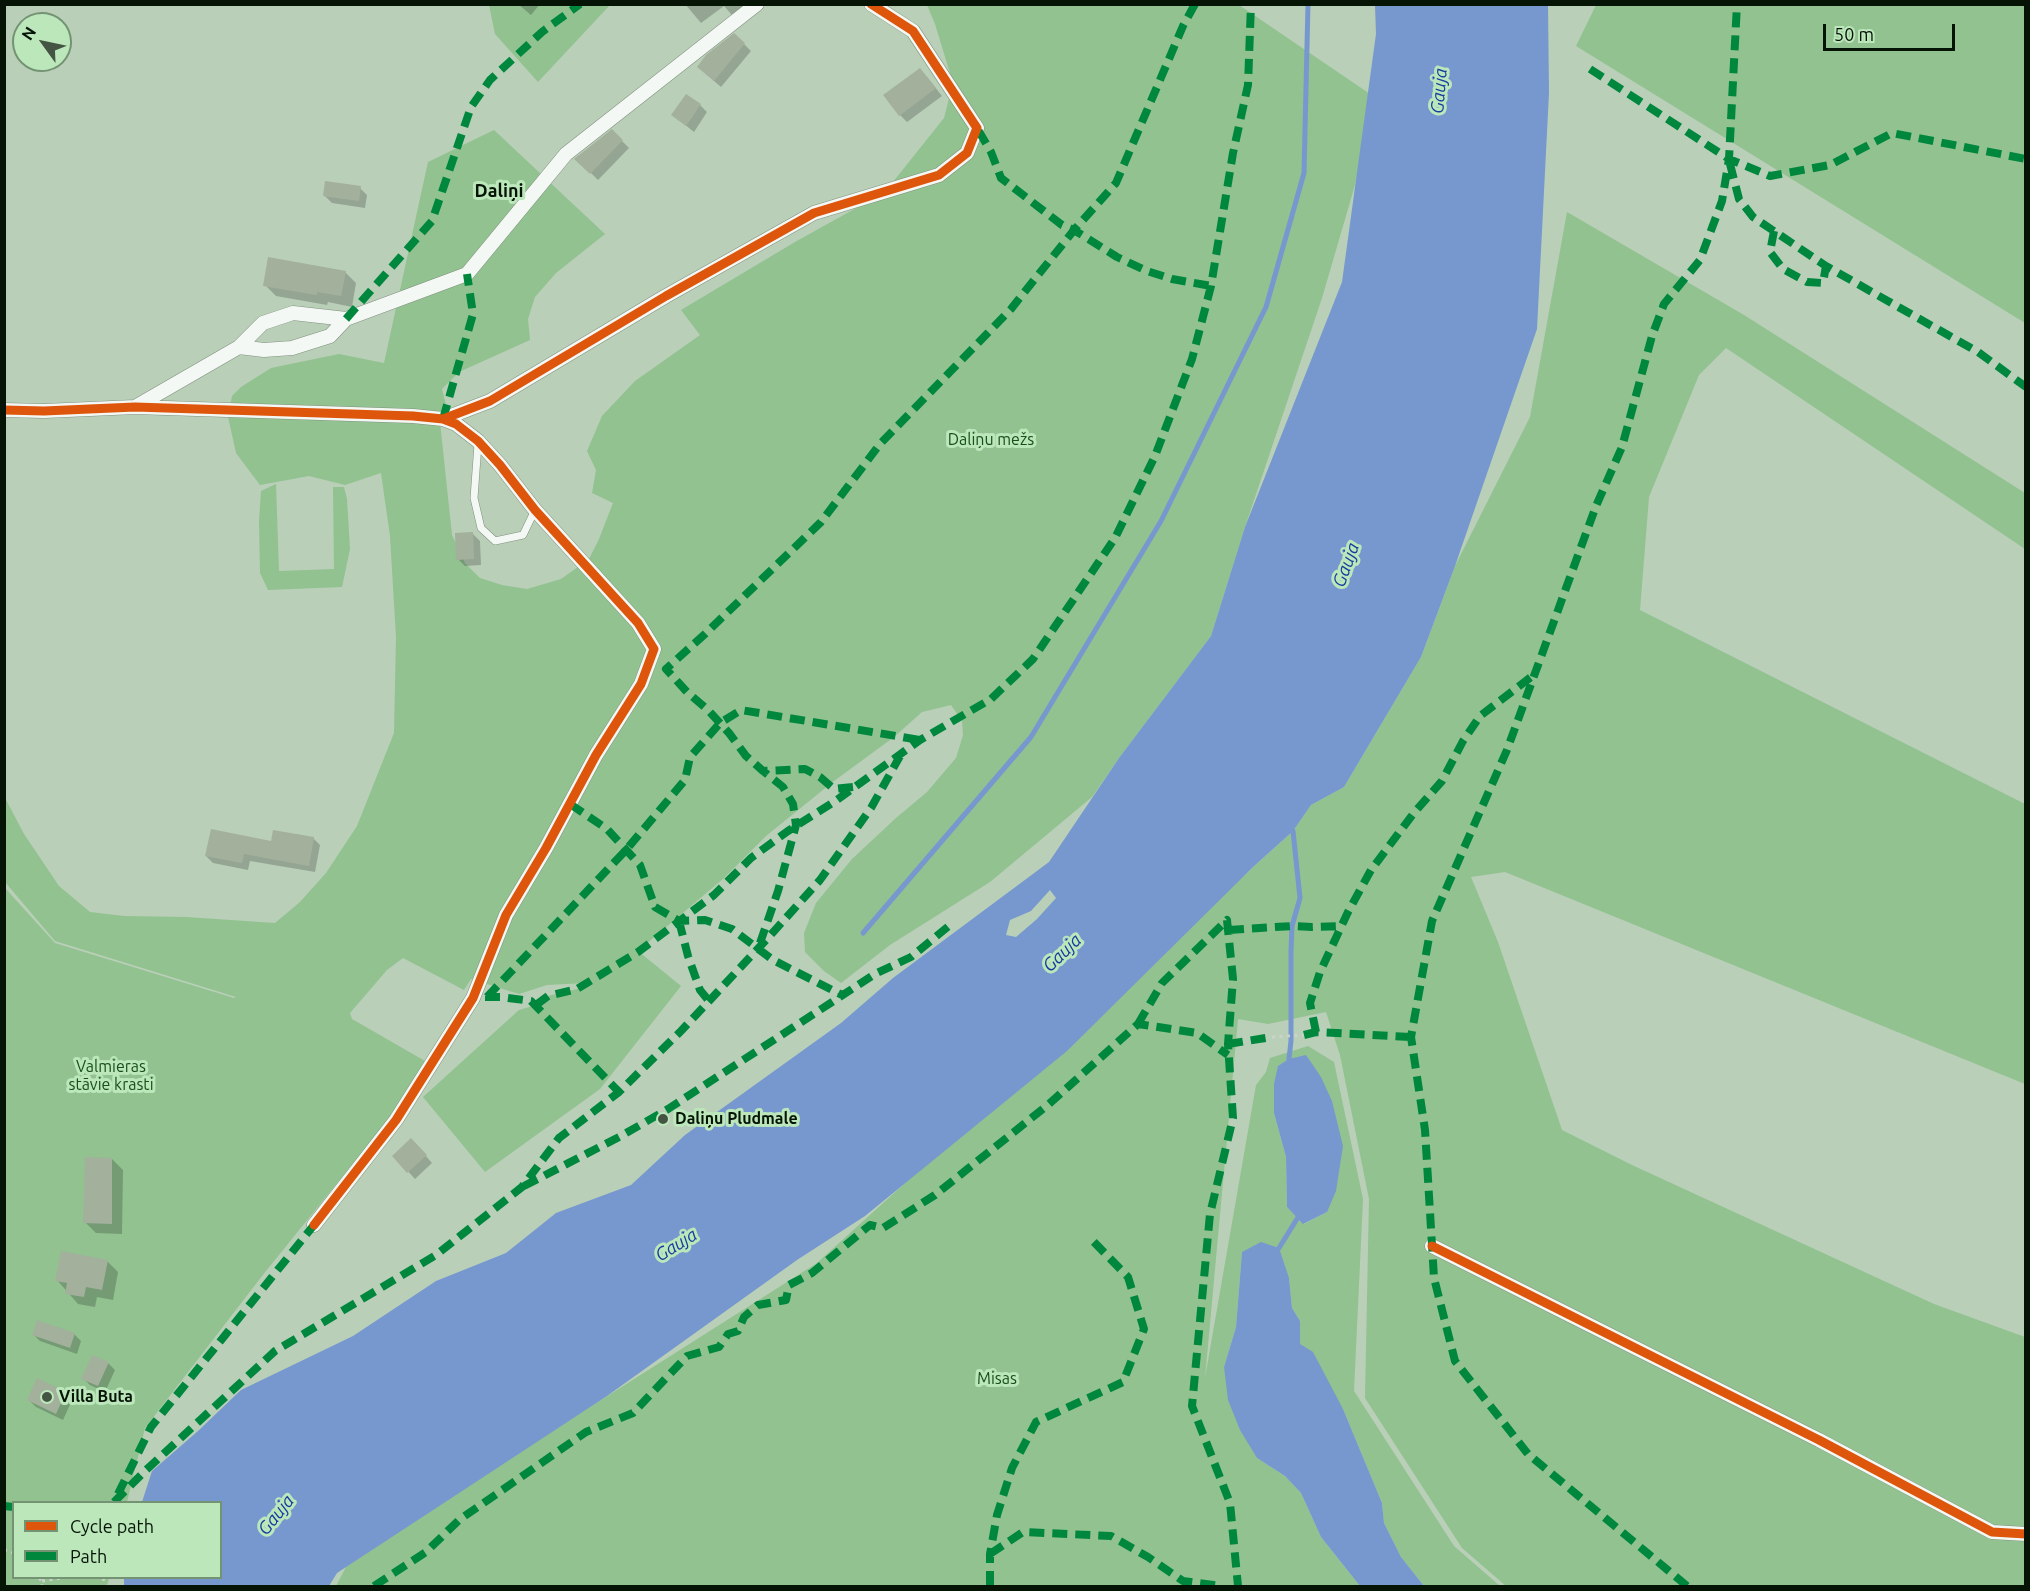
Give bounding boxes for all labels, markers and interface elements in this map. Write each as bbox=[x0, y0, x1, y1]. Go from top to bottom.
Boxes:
north arrow bbox=[12, 12, 72, 72]
scale bar bbox=[1826, 12, 1958, 50]
text: N bbox=[18, 23, 39, 43]
text: 50 m bbox=[1834, 24, 1874, 44]
water label: Gauja bbox=[1426, 67, 1452, 115]
district label: Daliņi bbox=[475, 180, 523, 202]
park label: Daliņu mežs bbox=[948, 430, 1034, 450]
water label: Gauja bbox=[1328, 540, 1364, 590]
water label: Gauja bbox=[1038, 929, 1086, 977]
park label: Valmieras stāvie krasti bbox=[68, 1057, 154, 1095]
place label: Daliņu Pludmale bbox=[675, 1109, 798, 1129]
marker: Daliņu Pludmale bbox=[656, 1112, 670, 1126]
water label: Gauja bbox=[651, 1224, 701, 1266]
park label: Misas bbox=[977, 1369, 1017, 1389]
place label: Villa Buta bbox=[59, 1387, 133, 1407]
marker: Villa Buta bbox=[40, 1390, 54, 1404]
water label: Gauja bbox=[253, 1491, 299, 1539]
legend bbox=[12, 1501, 222, 1579]
text: Cycle path bbox=[70, 1516, 154, 1536]
text: Path bbox=[70, 1546, 107, 1566]

